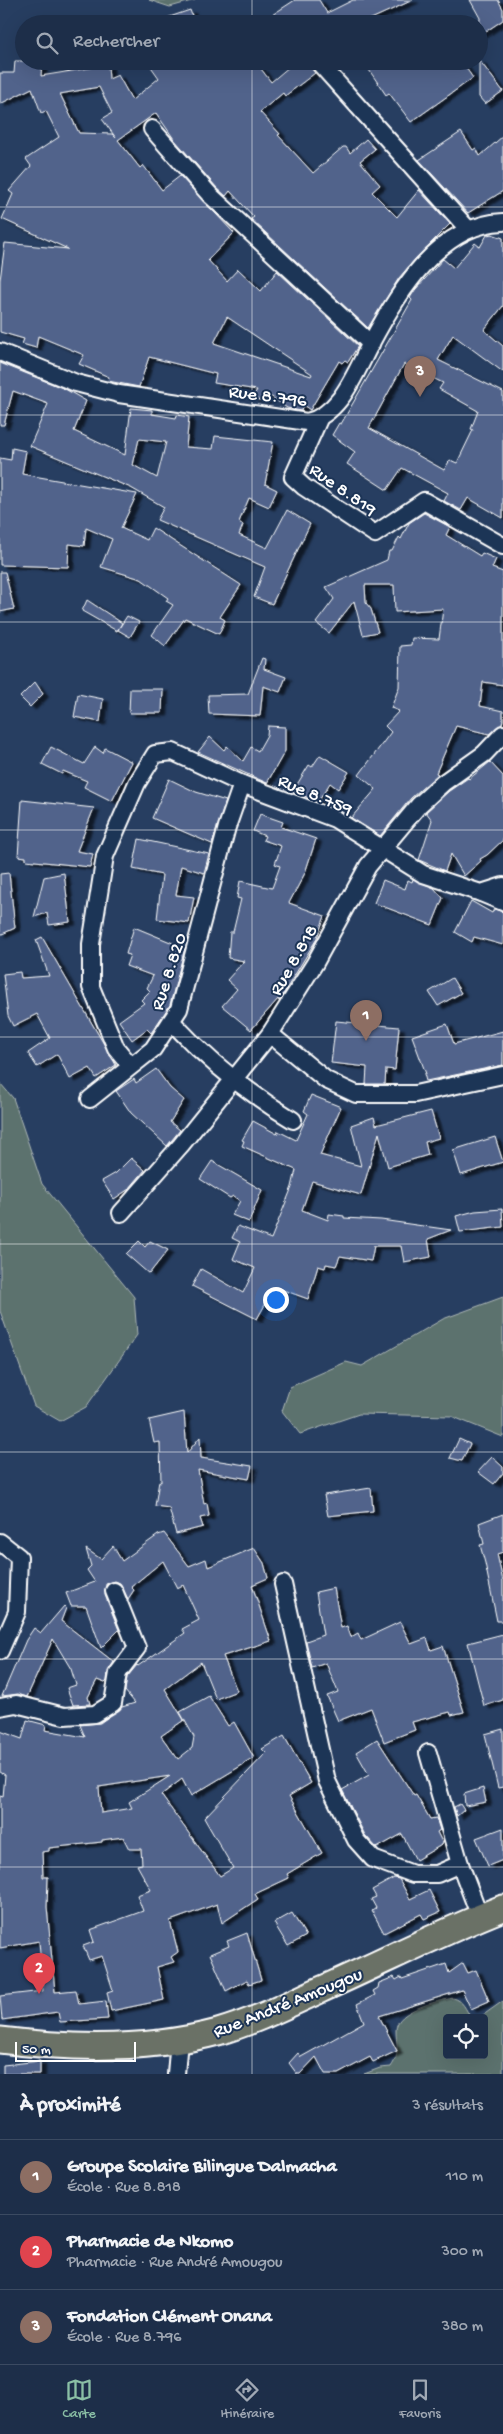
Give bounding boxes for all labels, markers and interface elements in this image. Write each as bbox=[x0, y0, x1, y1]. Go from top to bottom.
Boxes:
search box bbox=[15, 15, 488, 70]
icon: search bbox=[33, 29, 61, 57]
text: Rechercher bbox=[73, 31, 159, 54]
pin: 3 bbox=[404, 356, 436, 397]
street label: Rue 8.796 bbox=[227, 381, 308, 414]
street label: Rue 8.819 bbox=[304, 459, 381, 523]
street label: Rue 8.759 bbox=[274, 770, 356, 822]
street label: Rue 8.818 bbox=[266, 921, 325, 1000]
street label: Rue 8.820 bbox=[147, 930, 194, 1014]
pin: 1 bbox=[350, 1000, 382, 1041]
your location bbox=[263, 1287, 289, 1313]
pin: 2 bbox=[23, 1953, 55, 1994]
street label: Rue André Amougou bbox=[210, 1964, 366, 2045]
map controls bbox=[443, 2014, 488, 2059]
button: locate bbox=[443, 2014, 488, 2059]
scale bar bbox=[15, 2039, 136, 2062]
text: 50 m bbox=[22, 2042, 51, 2059]
text: À proximité bbox=[20, 2094, 121, 2119]
text: 3 résultats bbox=[412, 2097, 483, 2116]
text: Groupe Scolaire Bilingue Dalmacha bbox=[67, 2156, 337, 2179]
text: 1 bbox=[33, 2168, 39, 2187]
text: 110 m bbox=[446, 2168, 483, 2187]
text: École · Rue 8.818 bbox=[67, 2179, 181, 2198]
text: Pharmacie de Nkomo bbox=[67, 2231, 233, 2254]
text: 2 bbox=[32, 2243, 40, 2262]
text: 300 m bbox=[441, 2243, 483, 2262]
text: Pharmacie · Rue André Amougou bbox=[67, 2254, 283, 2273]
text: Fondation Clément Onana bbox=[67, 2306, 272, 2329]
text: 3 bbox=[32, 2318, 40, 2337]
text: 380 m bbox=[442, 2318, 483, 2337]
text: École · Rue 8.796 bbox=[67, 2329, 181, 2348]
tab: Carte bbox=[62, 2376, 96, 2423]
tab: Itinéraire bbox=[220, 2376, 274, 2423]
tab: Favoris bbox=[399, 2376, 441, 2423]

